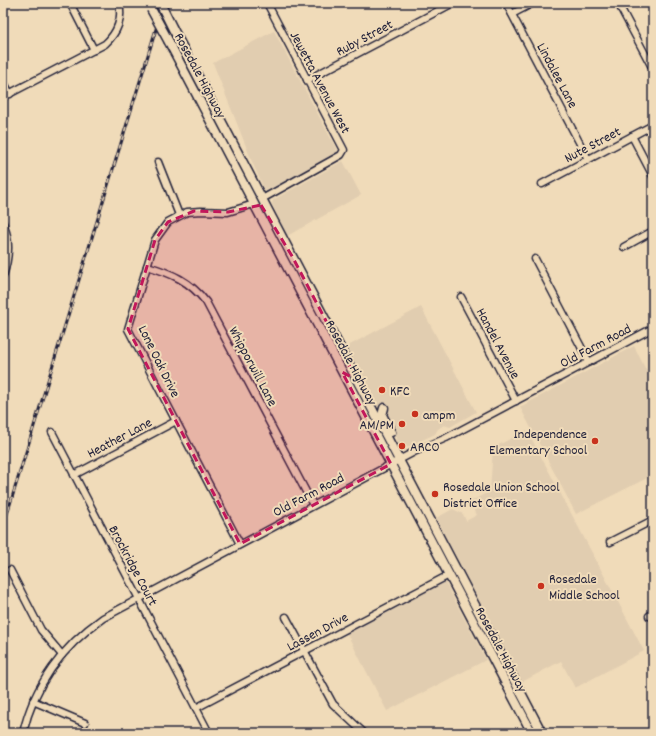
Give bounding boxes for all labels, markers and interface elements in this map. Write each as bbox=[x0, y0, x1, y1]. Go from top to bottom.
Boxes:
street label: Ruby Street bbox=[333, 15, 397, 62]
street label: Jewetta Avenue West bbox=[284, 28, 355, 138]
street label: Rosedale Highway bbox=[168, 30, 230, 123]
street label: Lindalee Lane bbox=[531, 40, 582, 112]
street label: Nute Street bbox=[561, 122, 625, 169]
street label: Handel Avenue bbox=[470, 305, 524, 383]
street label: Rosedale Highway bbox=[319, 317, 381, 410]
street label: Old Farm Road bbox=[557, 320, 635, 374]
street label: Lone Oak Drive bbox=[132, 322, 184, 401]
street label: Whipporwill Lane bbox=[223, 324, 282, 410]
place label: KFC bbox=[390, 382, 410, 402]
marker: KFC bbox=[377, 385, 387, 395]
place label: ampm bbox=[423, 406, 455, 426]
marker: ampm bbox=[410, 409, 420, 419]
street label: Heather Lane bbox=[84, 413, 156, 464]
place label: AM/PM bbox=[360, 416, 394, 436]
marker: AM/PM bbox=[397, 419, 407, 429]
place label: Independence Elementary School bbox=[489, 425, 588, 461]
marker: Independence Elementary School bbox=[590, 436, 600, 446]
place label: ARCO bbox=[410, 438, 439, 458]
marker: ARCO bbox=[397, 441, 407, 451]
street label: Old Farm Road bbox=[270, 469, 348, 523]
place label: Rosedale Union School District Office bbox=[443, 478, 560, 514]
marker: Rosedale Union School District Office bbox=[430, 489, 440, 499]
street label: Brockridge Court bbox=[103, 522, 162, 610]
place label: Rosedale Middle School bbox=[549, 570, 620, 606]
marker: Rosedale Middle School bbox=[536, 581, 546, 591]
street label: Rosedale Highway bbox=[469, 604, 531, 697]
street label: Lassen Drive bbox=[284, 608, 352, 657]

